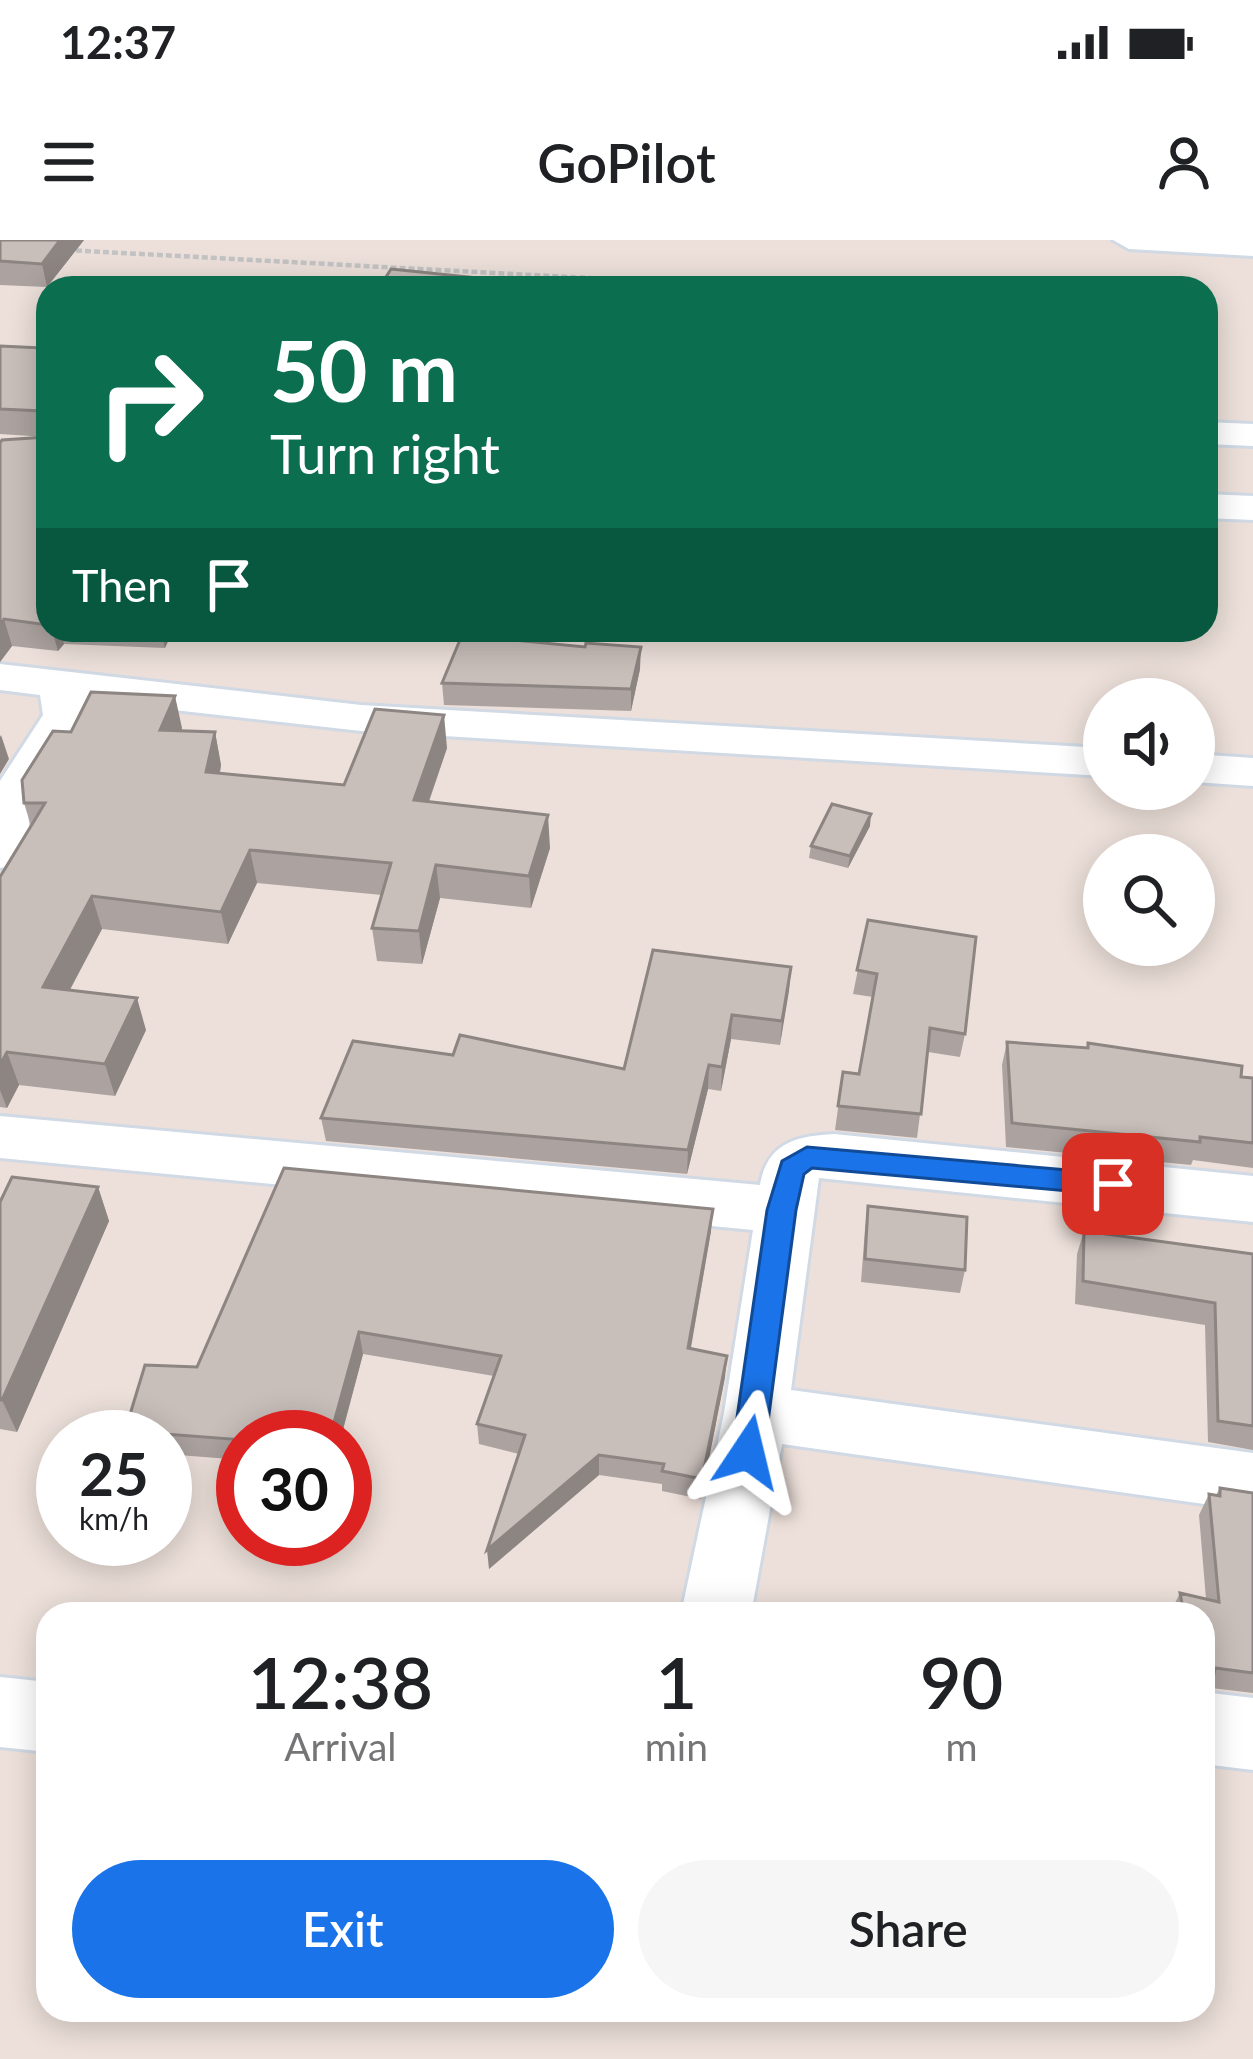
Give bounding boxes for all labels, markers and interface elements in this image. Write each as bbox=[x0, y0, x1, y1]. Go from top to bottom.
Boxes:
text: 12:37 bbox=[60, 15, 176, 69]
icon: menu bbox=[36, 129, 102, 195]
icon: person bbox=[1151, 129, 1217, 195]
text: GoPilot bbox=[537, 130, 716, 195]
text: 50 m bbox=[270, 319, 458, 420]
icon: right bbox=[72, 324, 228, 480]
text: Turn right bbox=[270, 421, 500, 486]
icon: arrive bbox=[196, 552, 262, 618]
text: Then bbox=[72, 558, 172, 612]
map controls bbox=[1083, 678, 1215, 966]
button: sound bbox=[1083, 678, 1215, 810]
button: search bbox=[1083, 834, 1215, 966]
pin bbox=[1062, 1133, 1164, 1235]
icon: arrive bbox=[1080, 1151, 1146, 1217]
position arrow bbox=[685, 1389, 811, 1515]
speed limit sign: 30 bbox=[216, 1410, 372, 1566]
text: 25 bbox=[79, 1437, 149, 1509]
text: km/h bbox=[79, 1500, 149, 1536]
text: 12:38 bbox=[248, 1638, 433, 1724]
text: 1 bbox=[656, 1638, 697, 1724]
text: 90 bbox=[920, 1638, 1003, 1724]
text: Arrival bbox=[284, 1723, 397, 1769]
text: min bbox=[645, 1723, 708, 1769]
text: m bbox=[945, 1723, 978, 1769]
button: Exit bbox=[72, 1860, 614, 1998]
button: Share bbox=[638, 1860, 1179, 1998]

